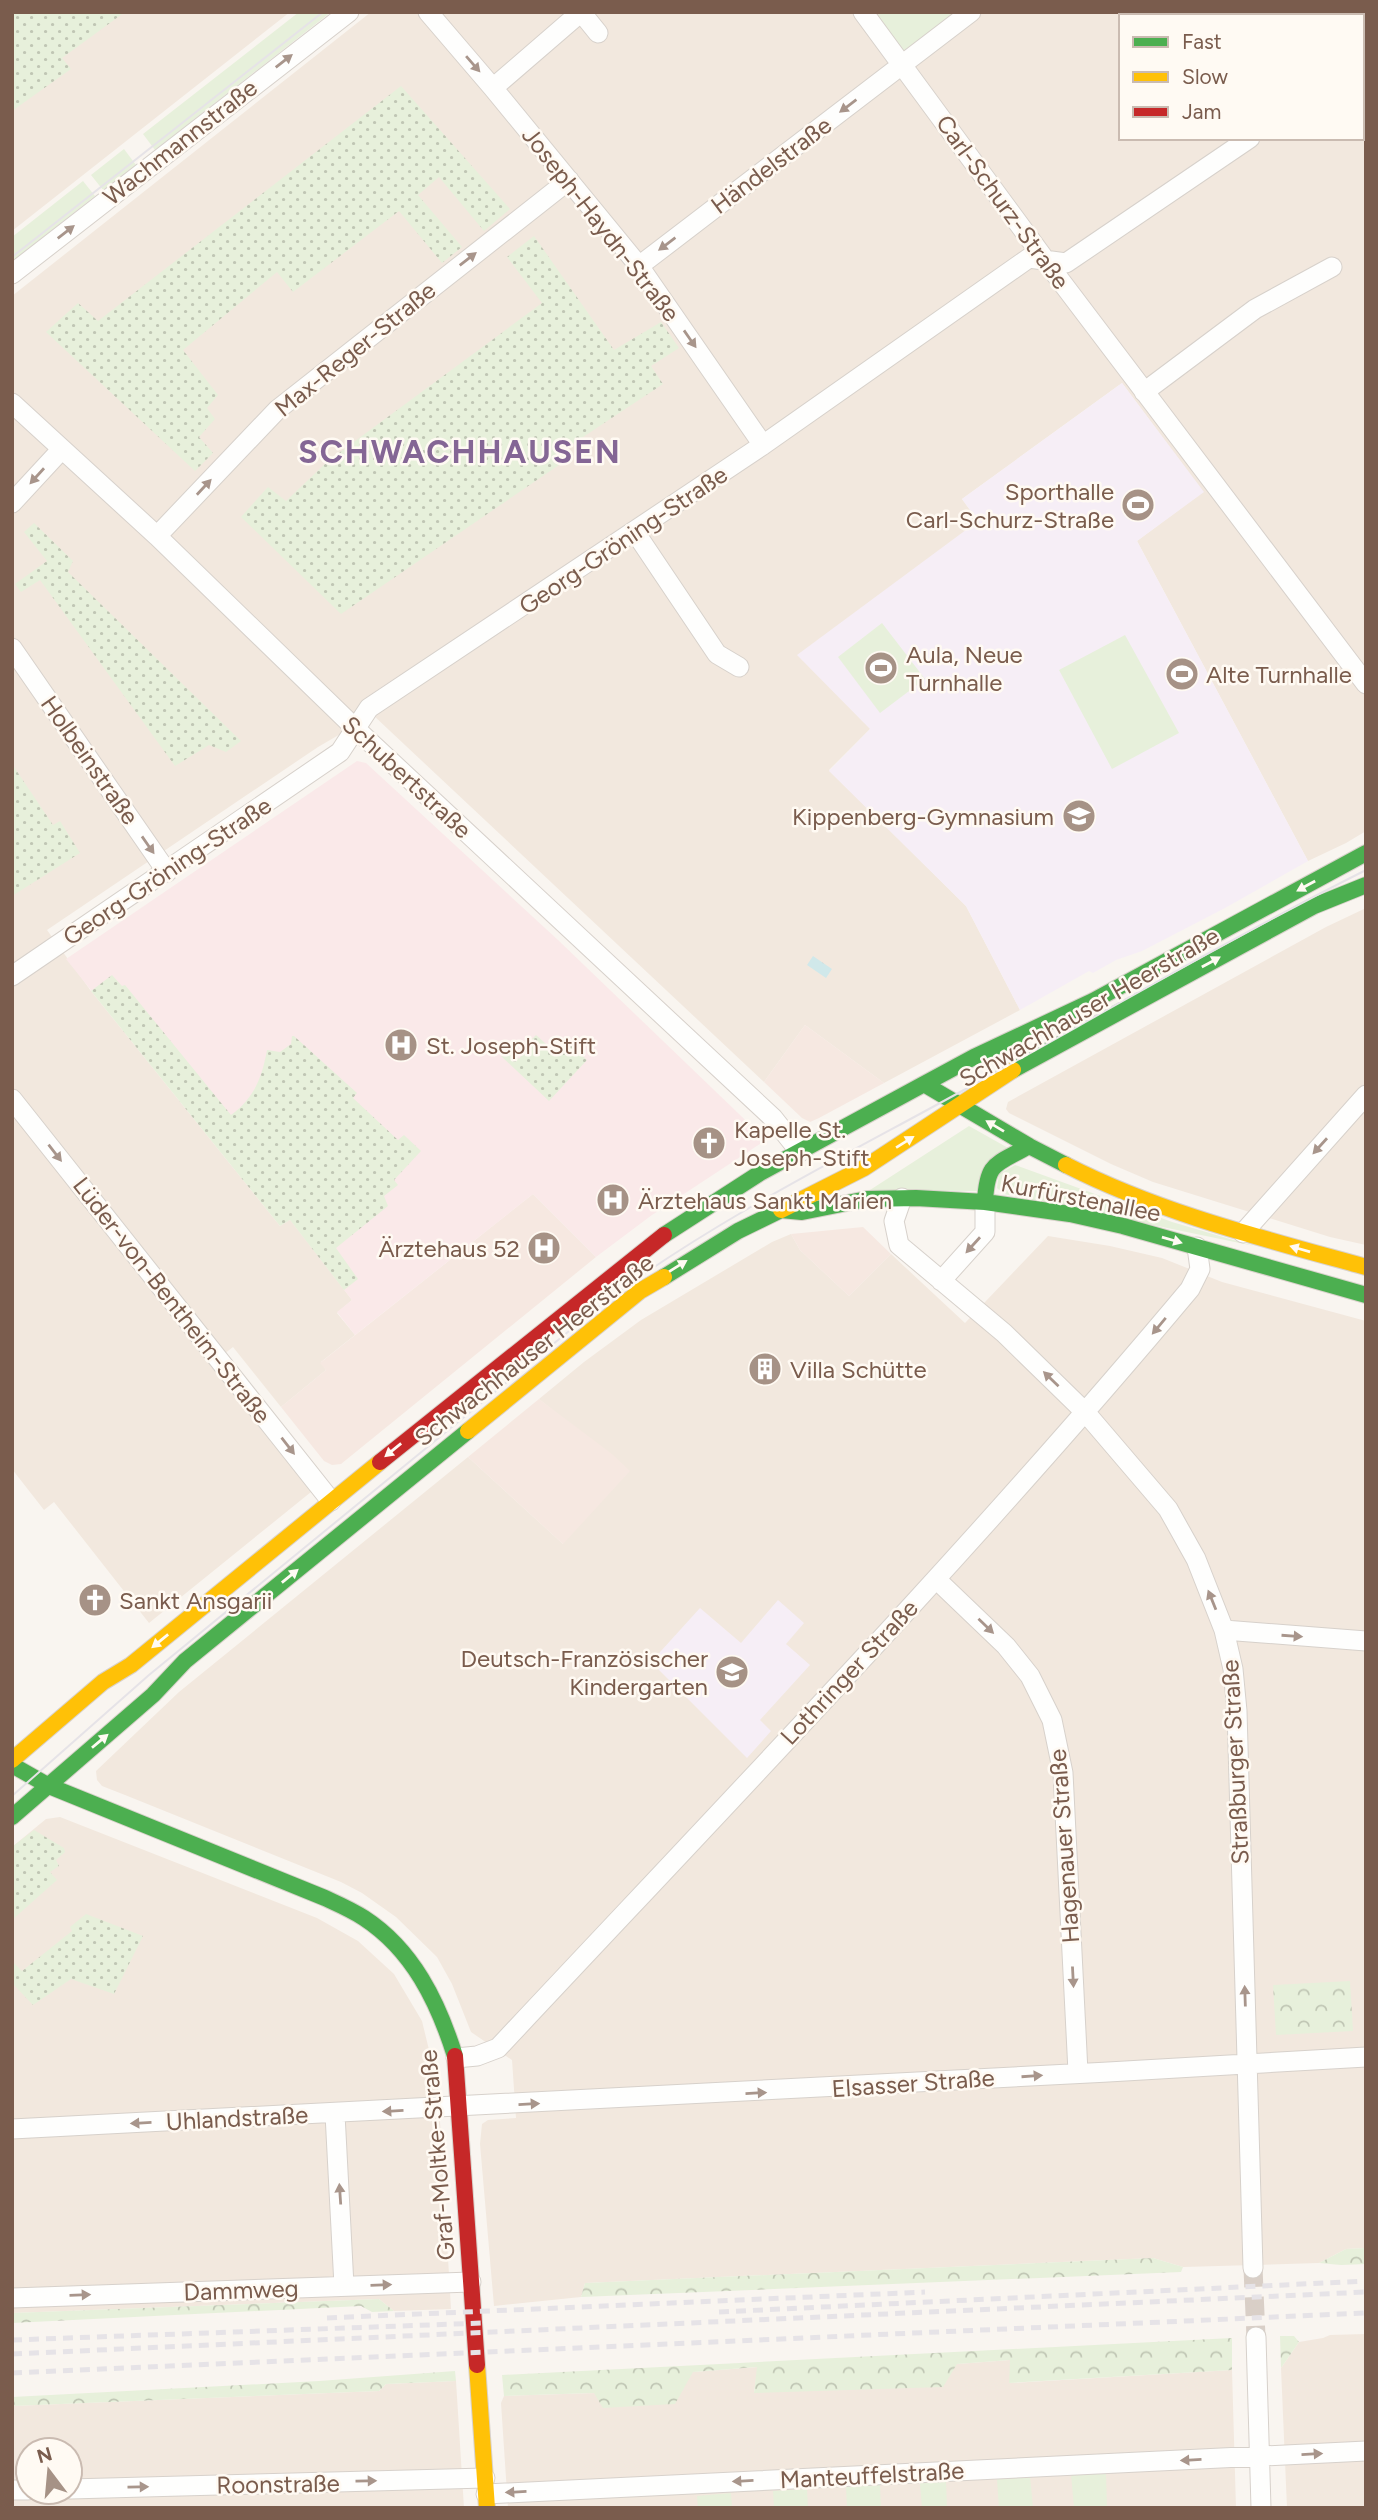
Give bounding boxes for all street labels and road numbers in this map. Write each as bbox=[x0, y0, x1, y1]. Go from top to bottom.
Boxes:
street label: Wachmannstraße bbox=[97, 73, 263, 211]
street label: Carl-Schurz-Straße bbox=[930, 109, 1076, 295]
street label: Händelstraße bbox=[705, 110, 837, 220]
street label: Joseph-Haydn-Straße bbox=[516, 121, 686, 327]
street label: Max-Reger-Straße bbox=[269, 275, 441, 423]
street label: Georg-Gröning-Straße bbox=[513, 459, 733, 621]
street label: Holbeinstraße bbox=[35, 690, 145, 830]
street label: Schubertstraße bbox=[336, 710, 478, 844]
street label: Georg-Gröning-Straße bbox=[57, 790, 277, 952]
street label: Schwachhauser Heerstraße bbox=[954, 921, 1224, 1093]
street label: Kurfürstenallee bbox=[999, 1168, 1163, 1228]
street label: Lüder-von-Bentheim-Straße bbox=[67, 1171, 277, 1429]
street label: Schwachhauser Heerstraße bbox=[409, 1248, 659, 1452]
street label: Lothringer Straße bbox=[774, 1593, 924, 1751]
street label: Straßburger Straße bbox=[1215, 1659, 1255, 1865]
street label: Hagenauer Straße bbox=[1043, 1748, 1085, 1944]
street label: Graf-Moltke-Straße bbox=[413, 2048, 461, 2262]
street label: Elsasser Straße bbox=[831, 2063, 995, 2103]
street label: Uhlandstraße bbox=[165, 2100, 309, 2136]
street label: Dammweg bbox=[183, 2273, 299, 2307]
street label: Manteuffelstraße bbox=[779, 2456, 965, 2494]
street label: Roonstraße bbox=[216, 2468, 340, 2500]

